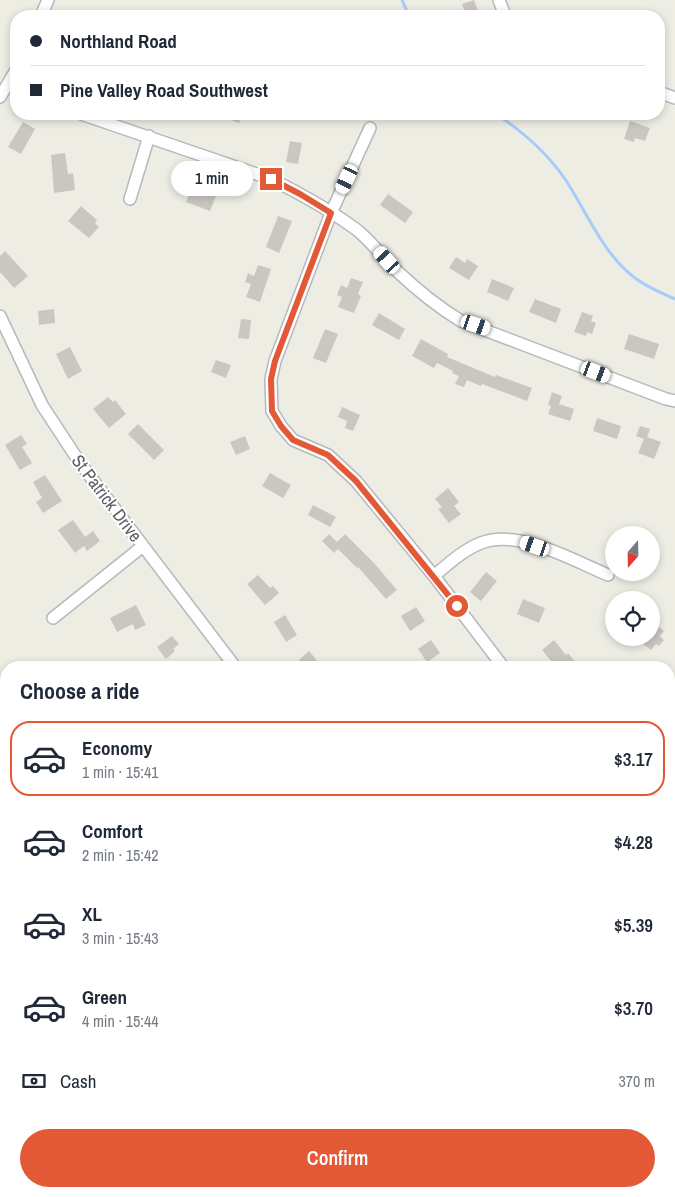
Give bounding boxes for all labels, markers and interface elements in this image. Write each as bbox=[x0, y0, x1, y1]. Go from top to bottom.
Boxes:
text: Northland Road bbox=[60, 28, 177, 54]
text: Pine Valley Road Southwest bbox=[60, 77, 268, 103]
callout: 1 min bbox=[171, 162, 254, 196]
car bbox=[333, 162, 360, 196]
text: 1 min bbox=[195, 167, 229, 189]
route end bbox=[260, 168, 282, 190]
car bbox=[371, 244, 402, 276]
car bbox=[459, 313, 492, 337]
car bbox=[579, 360, 612, 384]
street label: St Patrick Drive bbox=[66, 449, 148, 547]
north arrow bbox=[605, 526, 660, 581]
map controls bbox=[605, 526, 660, 646]
car bbox=[518, 534, 551, 558]
button: locate bbox=[605, 591, 660, 646]
route start bbox=[446, 595, 468, 617]
text: Choose a ride bbox=[20, 676, 139, 706]
text: Economy bbox=[82, 735, 152, 761]
icon: car bbox=[22, 736, 67, 781]
text: $3.17 bbox=[614, 746, 653, 772]
text: 1 min · 15:41 bbox=[82, 761, 159, 783]
text: Comfort bbox=[82, 818, 143, 844]
icon: car bbox=[22, 819, 67, 864]
text: $4.28 bbox=[614, 829, 653, 855]
text: 2 min · 15:42 bbox=[82, 844, 159, 866]
text: XL bbox=[82, 901, 102, 927]
icon: car bbox=[22, 902, 67, 947]
text: $5.39 bbox=[614, 912, 653, 938]
text: 3 min · 15:43 bbox=[82, 927, 159, 949]
text: Green bbox=[82, 984, 127, 1010]
icon: car bbox=[22, 985, 67, 1030]
text: $3.70 bbox=[614, 995, 653, 1021]
text: 4 min · 15:44 bbox=[82, 1010, 159, 1032]
icon: cash bbox=[20, 1067, 48, 1095]
text: Cash bbox=[60, 1068, 96, 1094]
text: 370 m bbox=[619, 1070, 655, 1092]
button: Confirm bbox=[20, 1129, 655, 1187]

